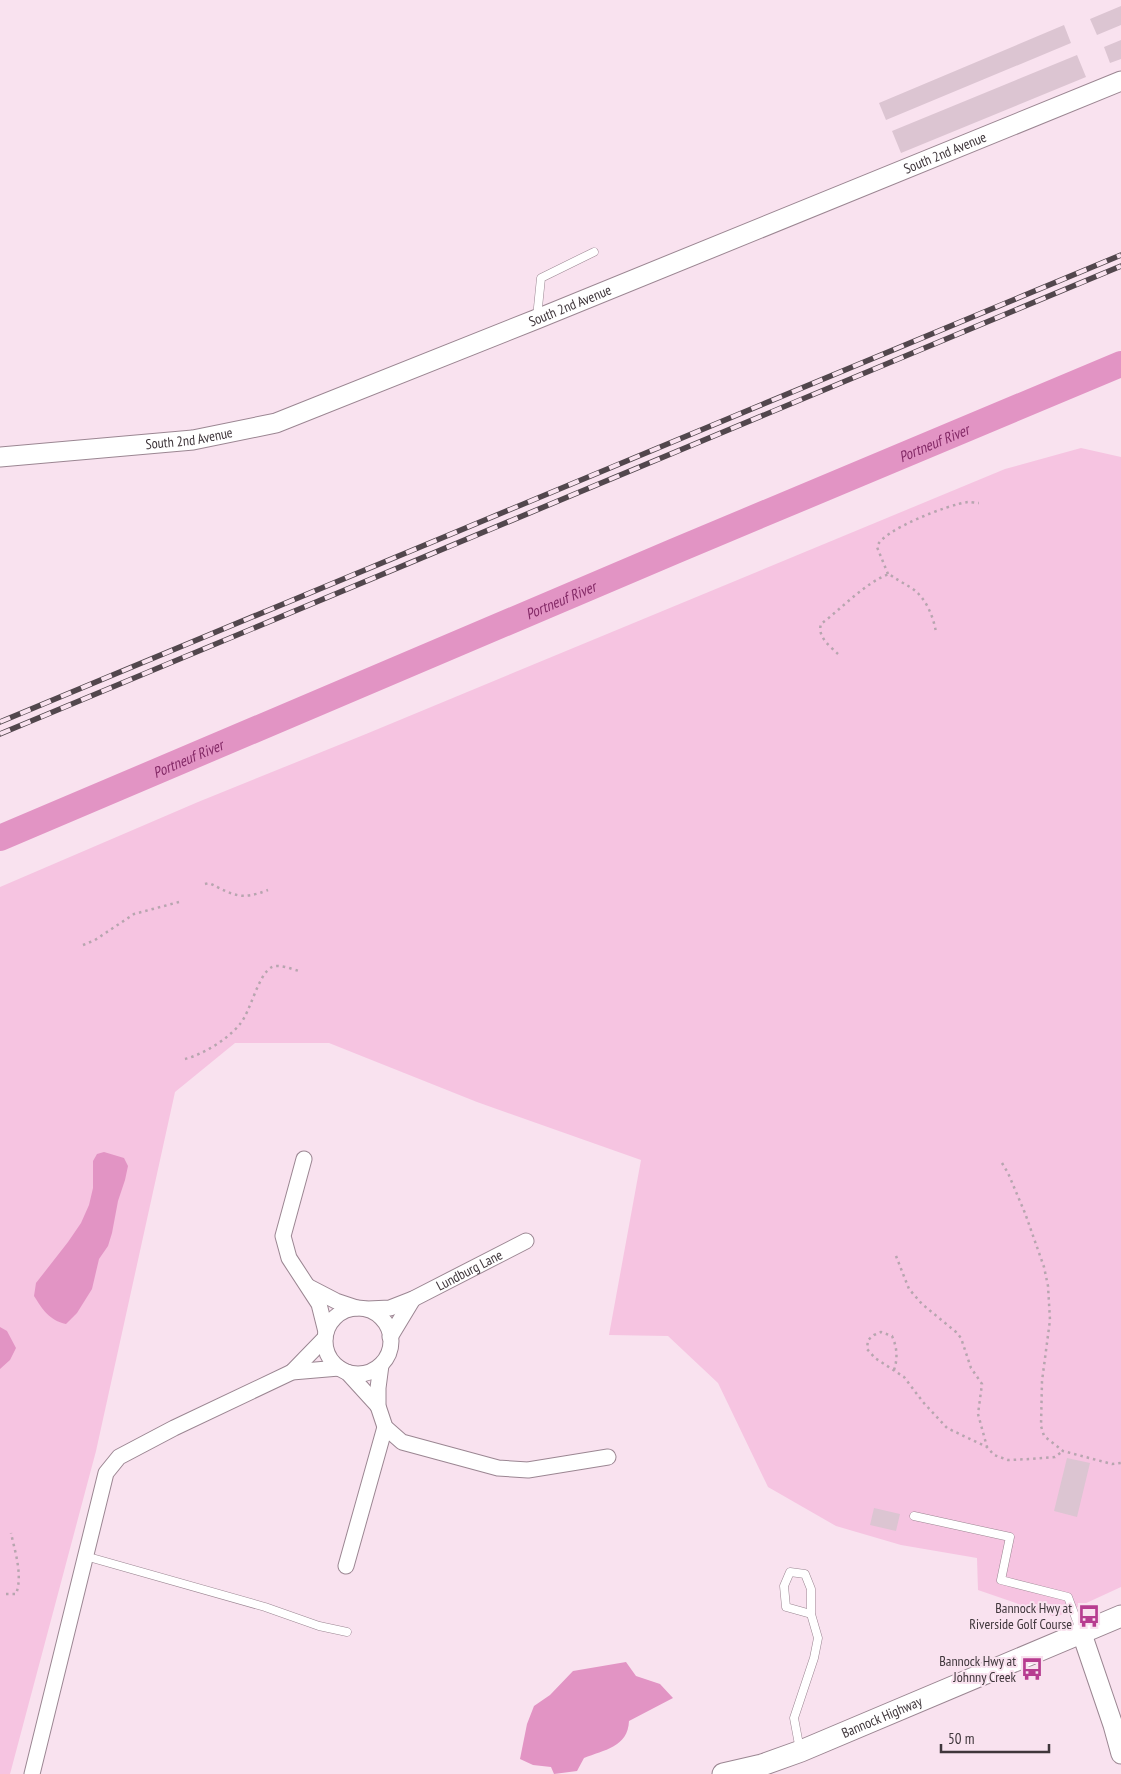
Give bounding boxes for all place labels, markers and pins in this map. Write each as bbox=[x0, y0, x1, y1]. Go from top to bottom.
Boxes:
place label: Bannock Hwy at Riverside Golf Course bbox=[969, 1599, 1072, 1633]
bus stop icon: Bannock Hwy at Riverside Golf Course bbox=[1076, 1603, 1102, 1629]
place label: Bannock Hwy at Johnny Creek bbox=[939, 1652, 1017, 1686]
bus stop icon: Bannock Hwy at Johnny Creek bbox=[1019, 1656, 1045, 1682]

